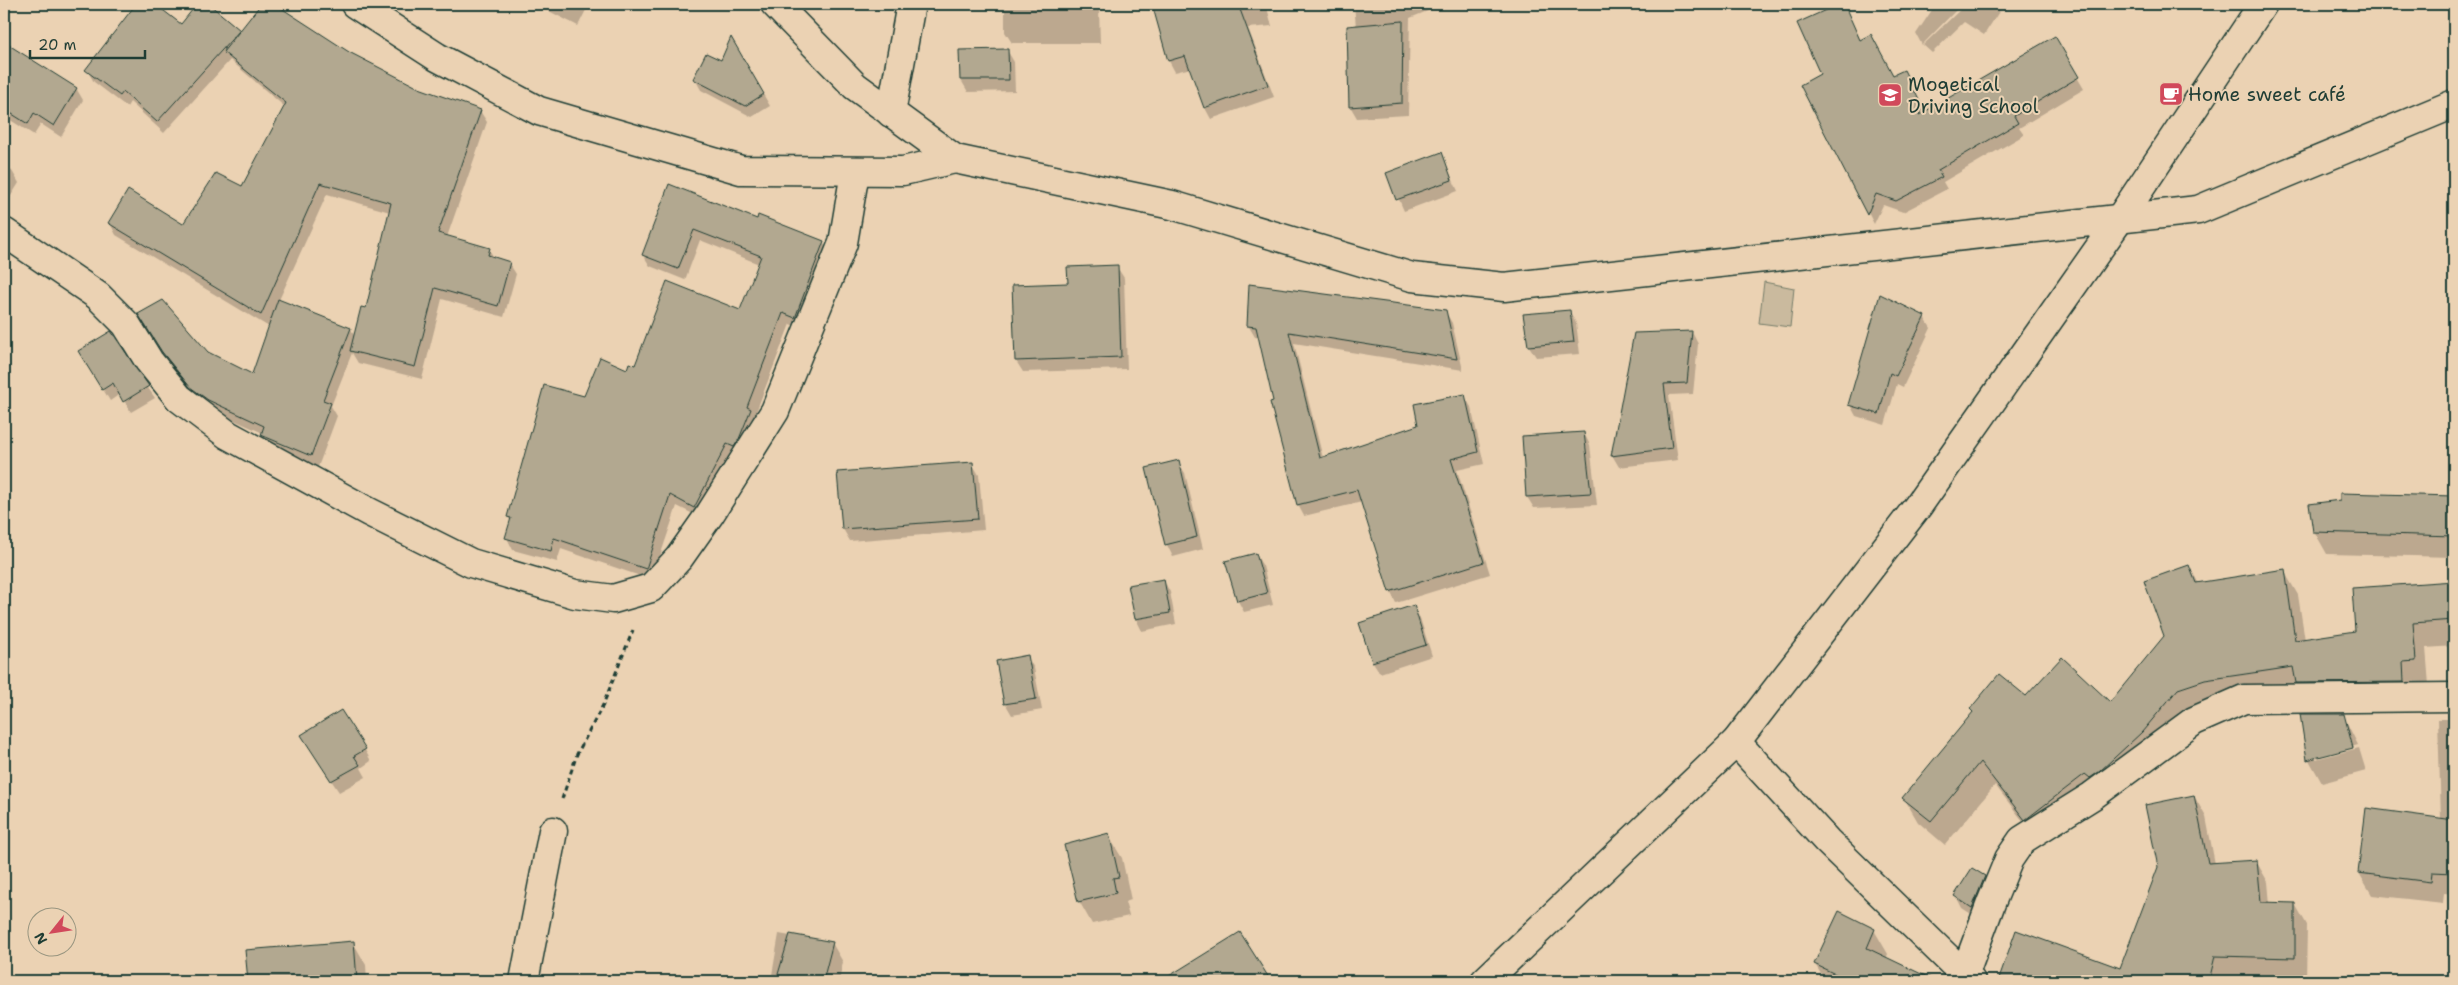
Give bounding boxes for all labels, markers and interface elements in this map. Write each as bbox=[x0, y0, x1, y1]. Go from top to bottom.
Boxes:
scale bar bbox=[30, 28, 145, 60]
text: 20 m bbox=[38, 35, 77, 55]
place label: Mogetical Driving School bbox=[1908, 72, 2039, 119]
cafe icon: Home sweet café bbox=[2158, 81, 2184, 107]
school or university icon: Mogetical Driving School bbox=[1877, 82, 1903, 108]
place label: Home sweet café bbox=[2188, 82, 2346, 107]
north arrow bbox=[28, 908, 78, 958]
text: N bbox=[30, 929, 51, 948]

